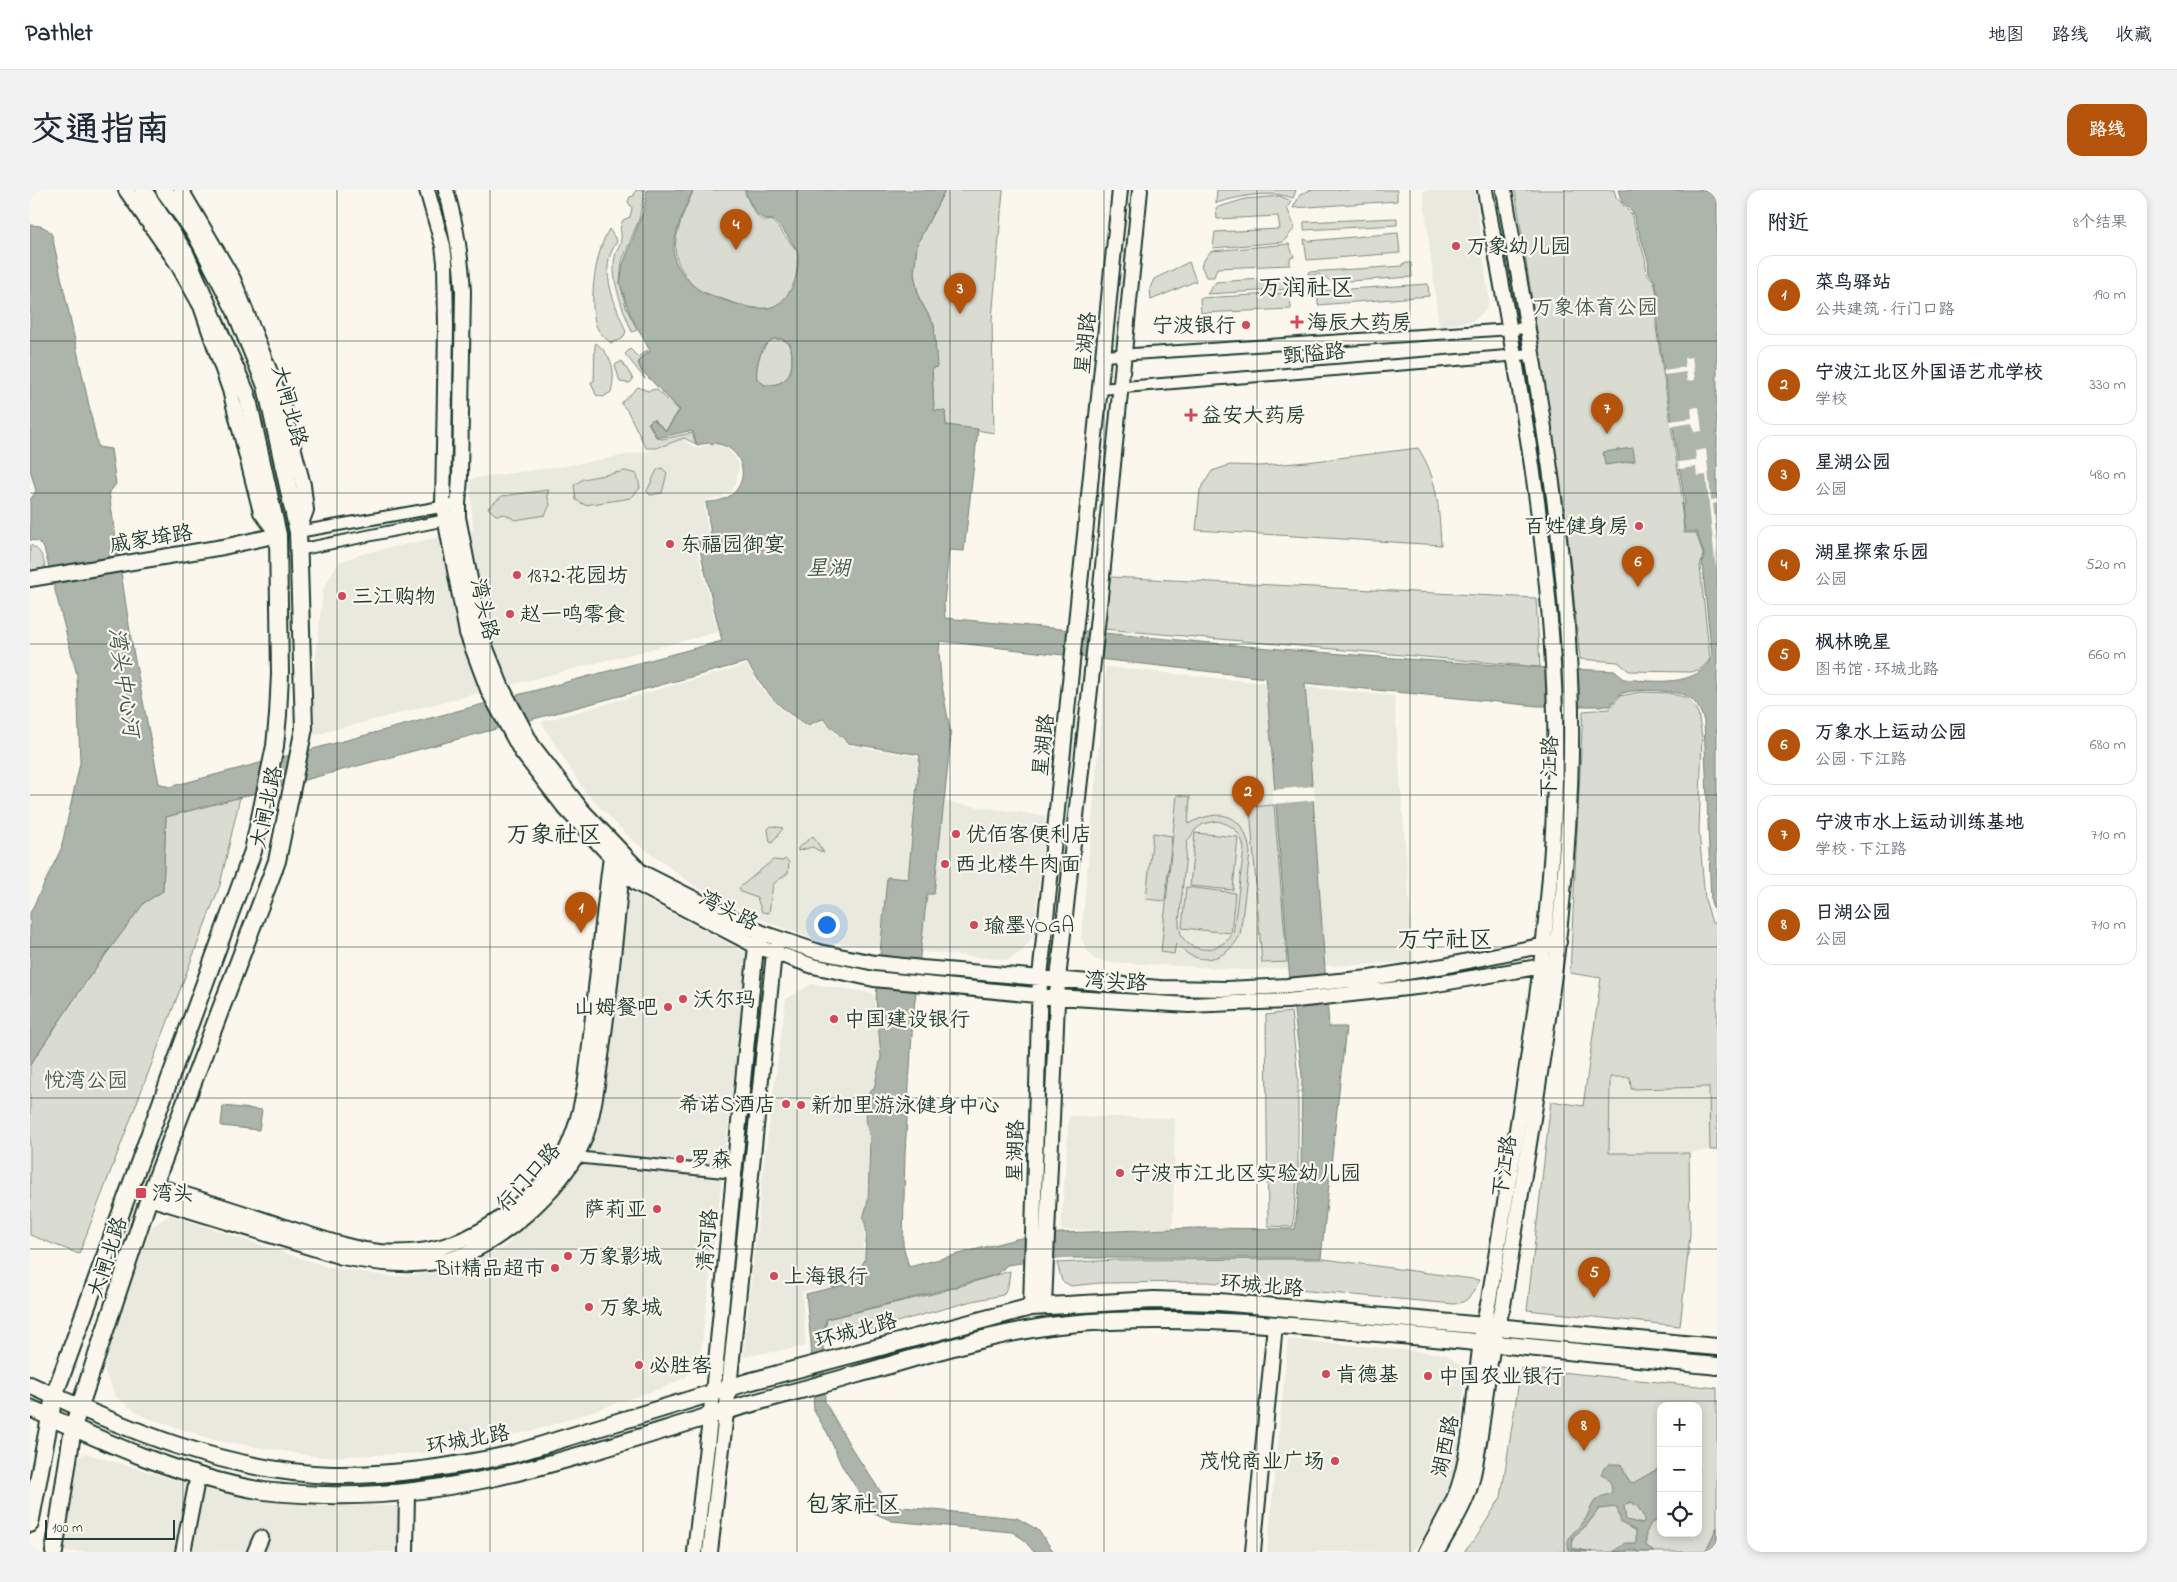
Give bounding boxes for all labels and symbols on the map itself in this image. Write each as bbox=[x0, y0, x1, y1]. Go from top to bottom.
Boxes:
pin: 4 bbox=[720, 209, 752, 250]
place label: 万象幼儿园 bbox=[1466, 233, 1571, 263]
marker: 万象幼儿园 bbox=[1450, 240, 1462, 252]
district label: 万润社区 bbox=[1258, 272, 1354, 307]
pin: 3 bbox=[944, 273, 976, 314]
park label: 万象体育公园 bbox=[1532, 294, 1658, 324]
place label: 海辰大药房 bbox=[1307, 309, 1412, 339]
street label: 星湖路 bbox=[1069, 310, 1105, 376]
place label: 宁波银行 bbox=[1152, 312, 1236, 342]
marker: 海辰大药房 bbox=[1291, 316, 1303, 328]
marker: 宁波银行 bbox=[1240, 319, 1252, 331]
street label: 甄隘路 bbox=[1281, 337, 1347, 373]
street label: 大闸北路 bbox=[263, 362, 313, 451]
pin: 7 bbox=[1591, 393, 1623, 434]
place label: 益安大药房 bbox=[1201, 402, 1306, 432]
marker: 益安大药房 bbox=[1185, 409, 1197, 421]
place label: 百姓健身房 bbox=[1524, 513, 1629, 543]
street label: 戚家𡍲路 bbox=[107, 519, 195, 561]
marker: 百姓健身房 bbox=[1633, 520, 1645, 532]
place label: 东福园御宴 bbox=[680, 531, 785, 561]
marker: 东福园御宴 bbox=[664, 538, 676, 550]
pin: 6 bbox=[1622, 546, 1654, 587]
water label: 星湖 bbox=[806, 554, 852, 586]
place label: 1872·花园坊 bbox=[527, 562, 628, 592]
marker: 1872·花园坊 bbox=[511, 569, 523, 581]
street label: 湾头路 bbox=[461, 575, 505, 644]
place label: 三江购物 bbox=[352, 583, 436, 613]
marker: 三江购物 bbox=[336, 590, 348, 602]
place label: 赵一鸣零食 bbox=[520, 601, 625, 631]
marker: 赵一鸣零食 bbox=[504, 608, 516, 620]
water label: 湾头中心河 bbox=[99, 626, 146, 742]
street label: 星湖路 bbox=[1027, 712, 1063, 778]
street label: 下江路 bbox=[1535, 735, 1567, 799]
street label: 大闸北路 bbox=[245, 763, 291, 852]
pin: 2 bbox=[1232, 776, 1264, 817]
district label: 万象社区 bbox=[506, 819, 602, 854]
place label: 优佰客便利店 bbox=[966, 821, 1092, 851]
marker: 优佰客便利店 bbox=[950, 828, 962, 840]
place label: 西北楼牛肉面 bbox=[955, 851, 1081, 881]
marker: 西北楼牛肉面 bbox=[939, 858, 951, 870]
street label: 湾头路 bbox=[693, 884, 763, 939]
pin: 1 bbox=[565, 892, 597, 933]
your location bbox=[814, 912, 840, 938]
place label: 瑜墨YOGA bbox=[984, 912, 1074, 942]
marker: 瑜墨YOGA bbox=[968, 919, 980, 931]
district label: 万宁社区 bbox=[1397, 924, 1493, 959]
street label: 湾头路 bbox=[1084, 966, 1148, 1000]
place label: 沃尔玛 bbox=[693, 986, 756, 1016]
marker: 沃尔玛 bbox=[677, 993, 689, 1005]
place label: 山姆餐吧 bbox=[574, 994, 658, 1024]
marker: 山姆餐吧 bbox=[662, 1001, 674, 1013]
place label: 中国建设银行 bbox=[844, 1006, 970, 1036]
marker: 中国建设银行 bbox=[828, 1013, 840, 1025]
park label: 悦湾公园 bbox=[44, 1067, 128, 1097]
place label: 希诺S酒店 bbox=[679, 1091, 776, 1121]
place label: 新加里游泳健身中心 bbox=[811, 1092, 1000, 1122]
marker: 希诺S酒店 bbox=[780, 1098, 792, 1110]
marker: 新加里游泳健身中心 bbox=[795, 1099, 807, 1111]
street label: 星湖路 bbox=[1001, 1119, 1033, 1183]
street label: 下江路 bbox=[1486, 1133, 1526, 1200]
street label: 行门口路 bbox=[490, 1137, 569, 1220]
place label: 罗森 bbox=[690, 1146, 732, 1176]
marker: 罗森 bbox=[674, 1153, 686, 1165]
place label: 宁波市江北区实验幼儿园 bbox=[1130, 1160, 1361, 1190]
marker: 宁波市江北区实验幼儿园 bbox=[1114, 1167, 1126, 1179]
place label: 湾头 bbox=[152, 1180, 194, 1210]
marker: 湾头 bbox=[134, 1186, 148, 1200]
place label: 萨莉亚 bbox=[584, 1196, 647, 1226]
marker: 萨莉亚 bbox=[651, 1203, 663, 1215]
street label: 清河路 bbox=[691, 1207, 727, 1273]
street label: 大闸北路 bbox=[82, 1213, 136, 1302]
place label: 万象影城 bbox=[578, 1243, 662, 1273]
marker: 万象影城 bbox=[562, 1250, 574, 1262]
place label: Bit精品超市 bbox=[435, 1255, 545, 1285]
pin: 5 bbox=[1578, 1257, 1610, 1298]
marker: Bit精品超市 bbox=[549, 1262, 561, 1274]
place label: 上海银行 bbox=[784, 1263, 868, 1293]
street label: 环城北路 bbox=[1219, 1268, 1305, 1306]
marker: 上海银行 bbox=[768, 1270, 780, 1282]
place label: 万象城 bbox=[599, 1294, 662, 1324]
marker: 万象城 bbox=[583, 1301, 595, 1313]
street label: 环城北路 bbox=[812, 1307, 901, 1357]
place label: 必胜客 bbox=[649, 1352, 712, 1382]
marker: 必胜客 bbox=[633, 1359, 645, 1371]
place label: 肯德基 bbox=[1336, 1361, 1399, 1391]
place label: 中国农业银行 bbox=[1438, 1363, 1564, 1393]
marker: 肯德基 bbox=[1320, 1368, 1332, 1380]
marker: 中国农业银行 bbox=[1422, 1370, 1434, 1382]
pin: 8 bbox=[1568, 1410, 1600, 1451]
street label: 湖西路 bbox=[1426, 1412, 1468, 1480]
street label: 环城北路 bbox=[424, 1419, 512, 1463]
place label: 茂悦商业广场 bbox=[1199, 1448, 1325, 1478]
marker: 茂悦商业广场 bbox=[1329, 1455, 1341, 1467]
district label: 包家社区 bbox=[805, 1489, 901, 1524]
scale bar bbox=[45, 1517, 175, 1540]

